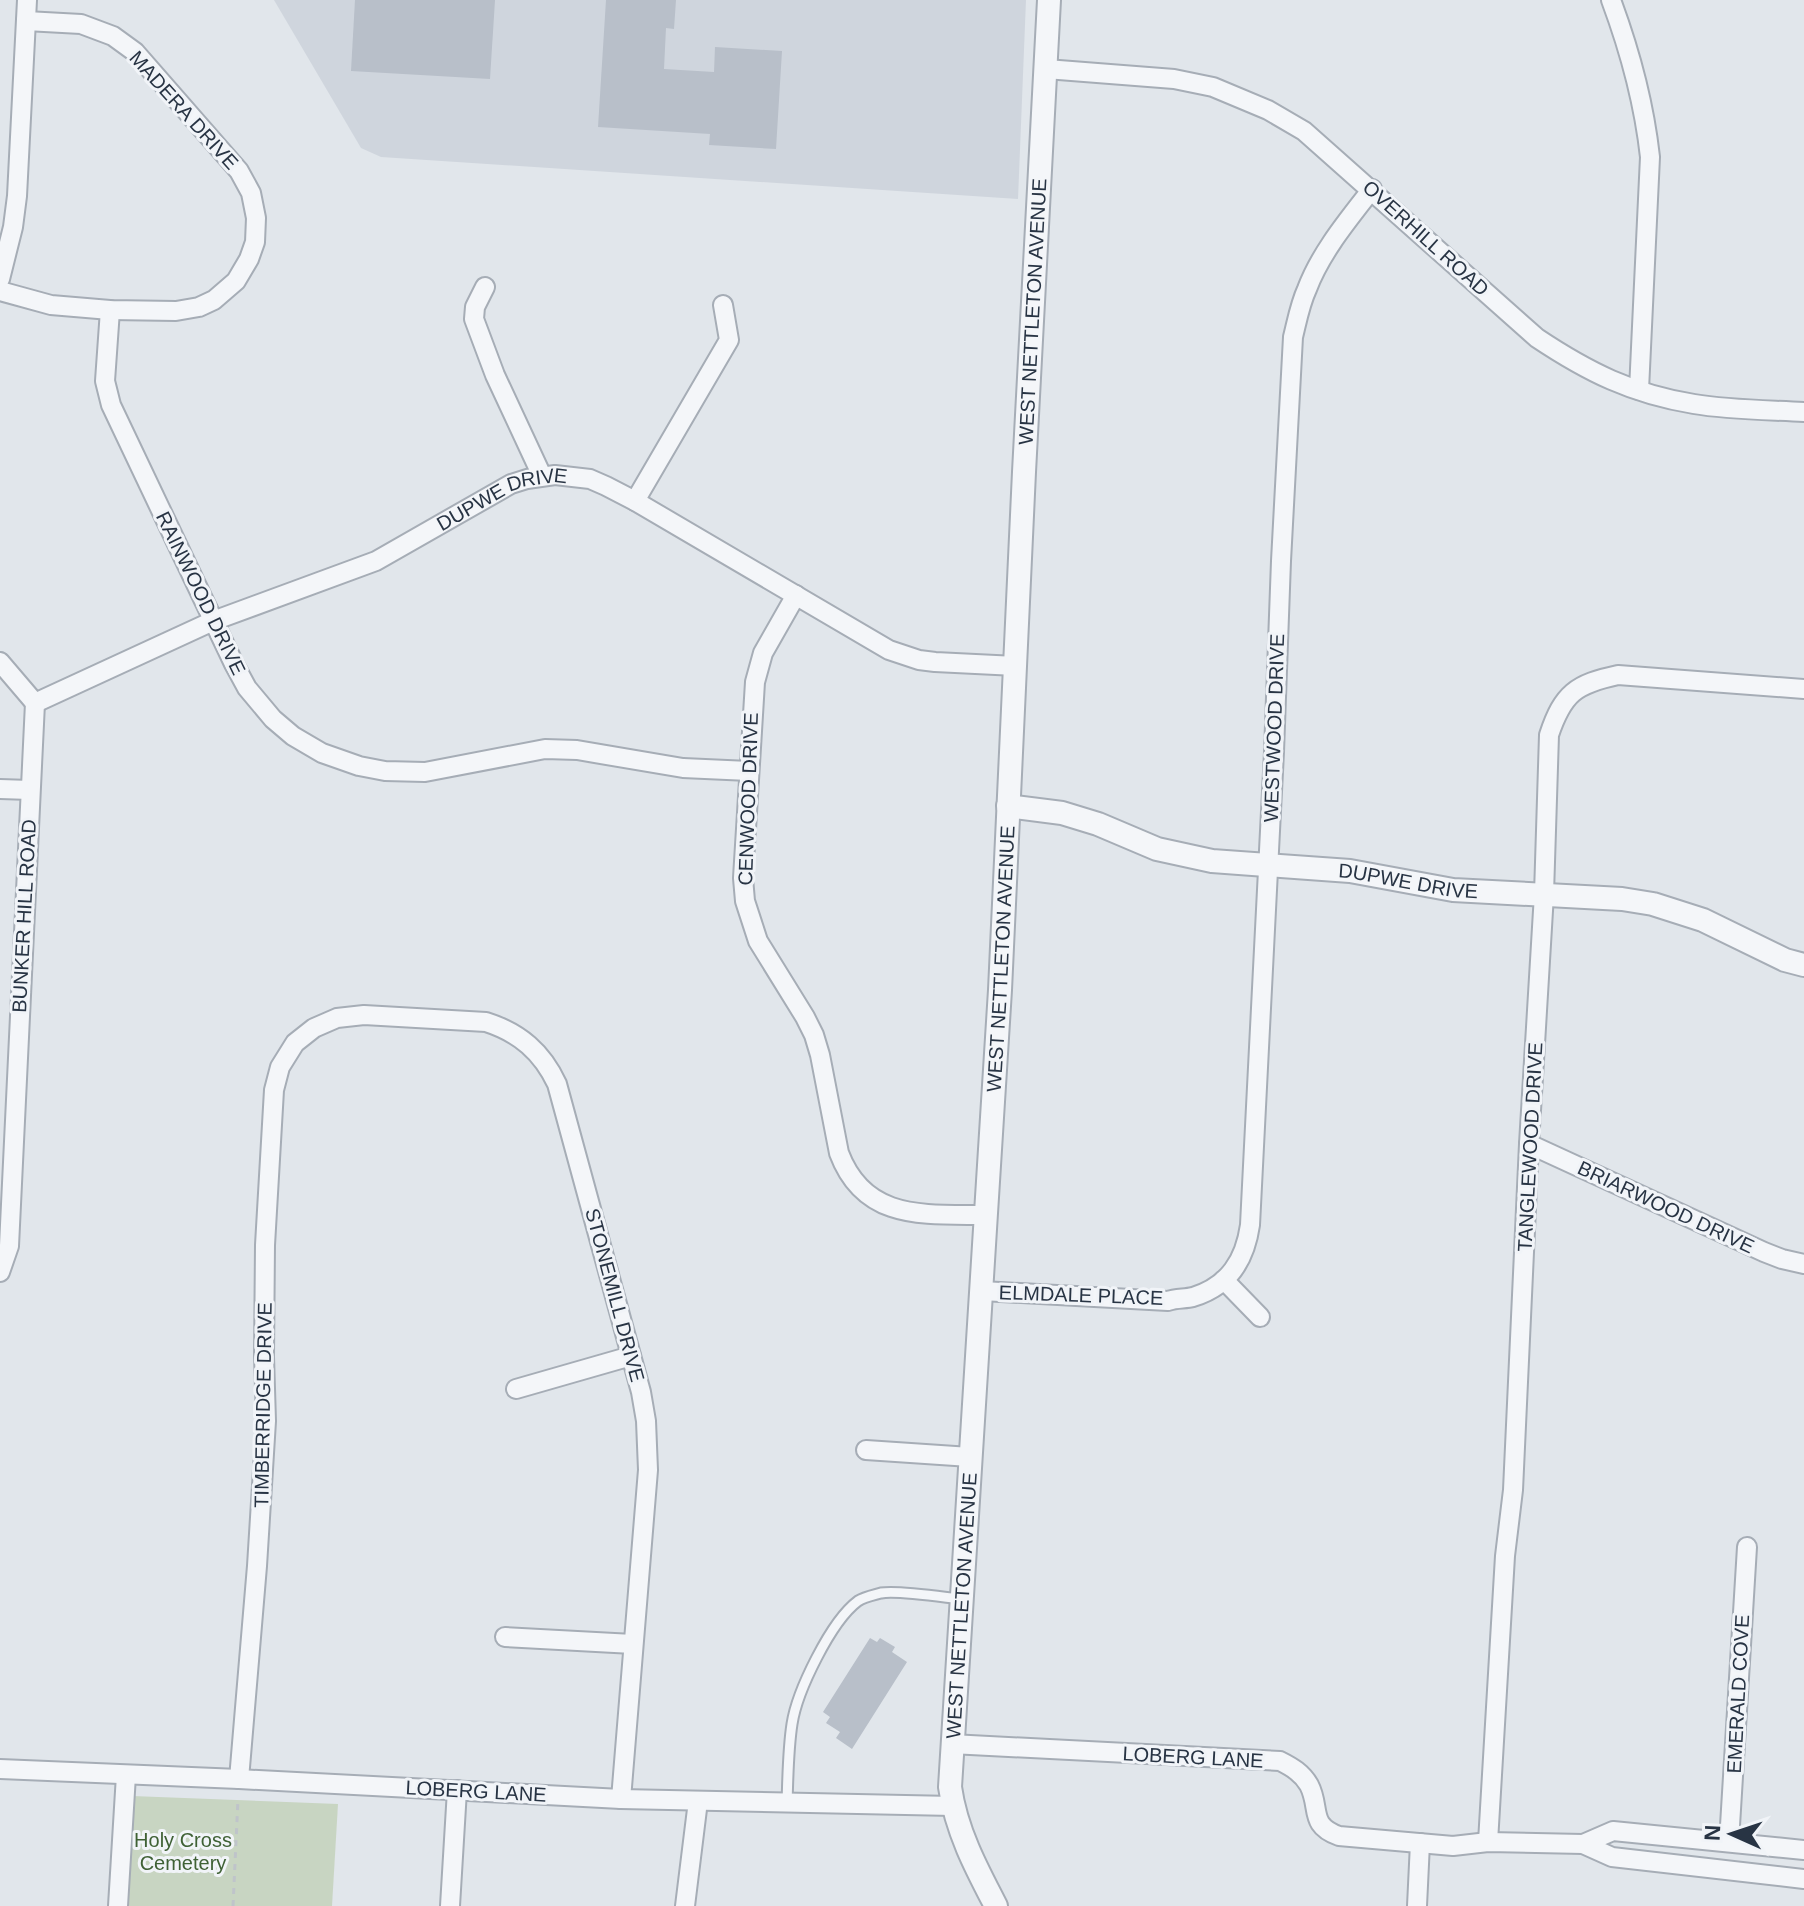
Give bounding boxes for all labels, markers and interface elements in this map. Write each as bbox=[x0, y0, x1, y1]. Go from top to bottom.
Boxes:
street label: MADERA DRIVE bbox=[125, 46, 243, 174]
street label: OVERHILL ROAD bbox=[1359, 176, 1493, 300]
street label: WEST NETTLETON AVENUE bbox=[1014, 178, 1051, 445]
street label: DUPWE DRIVE bbox=[433, 464, 569, 535]
street label: RAINWOOD DRIVE bbox=[152, 508, 250, 678]
street label: WESTWOOD DRIVE bbox=[1260, 633, 1288, 823]
street label: CENWOOD DRIVE bbox=[734, 712, 762, 886]
street label: BUNKER HILL ROAD bbox=[8, 819, 40, 1013]
street label: WEST NETTLETON AVENUE bbox=[983, 825, 1019, 1093]
street label: DUPWE DRIVE bbox=[1338, 859, 1479, 902]
street label: TANGLEWOOD DRIVE bbox=[1514, 1042, 1546, 1252]
street label: BRIARWOOD DRIVE bbox=[1574, 1156, 1758, 1258]
street label: STONEMILL DRIVE bbox=[581, 1206, 649, 1384]
street label: ELMDALE PLACE bbox=[998, 1281, 1164, 1309]
street label: TIMBERRIDGE DRIVE bbox=[250, 1302, 276, 1508]
street label: WEST NETTLETON AVENUE bbox=[942, 1472, 981, 1739]
street label: EMERALD COVE bbox=[1723, 1614, 1753, 1774]
street label: LOBERG LANE bbox=[1122, 1742, 1264, 1772]
street label: LOBERG LANE bbox=[405, 1776, 547, 1806]
north arrow bbox=[1692, 1794, 1772, 1874]
text: N bbox=[1700, 1824, 1725, 1842]
park label: Holy Cross Cemetery bbox=[134, 1829, 232, 1874]

